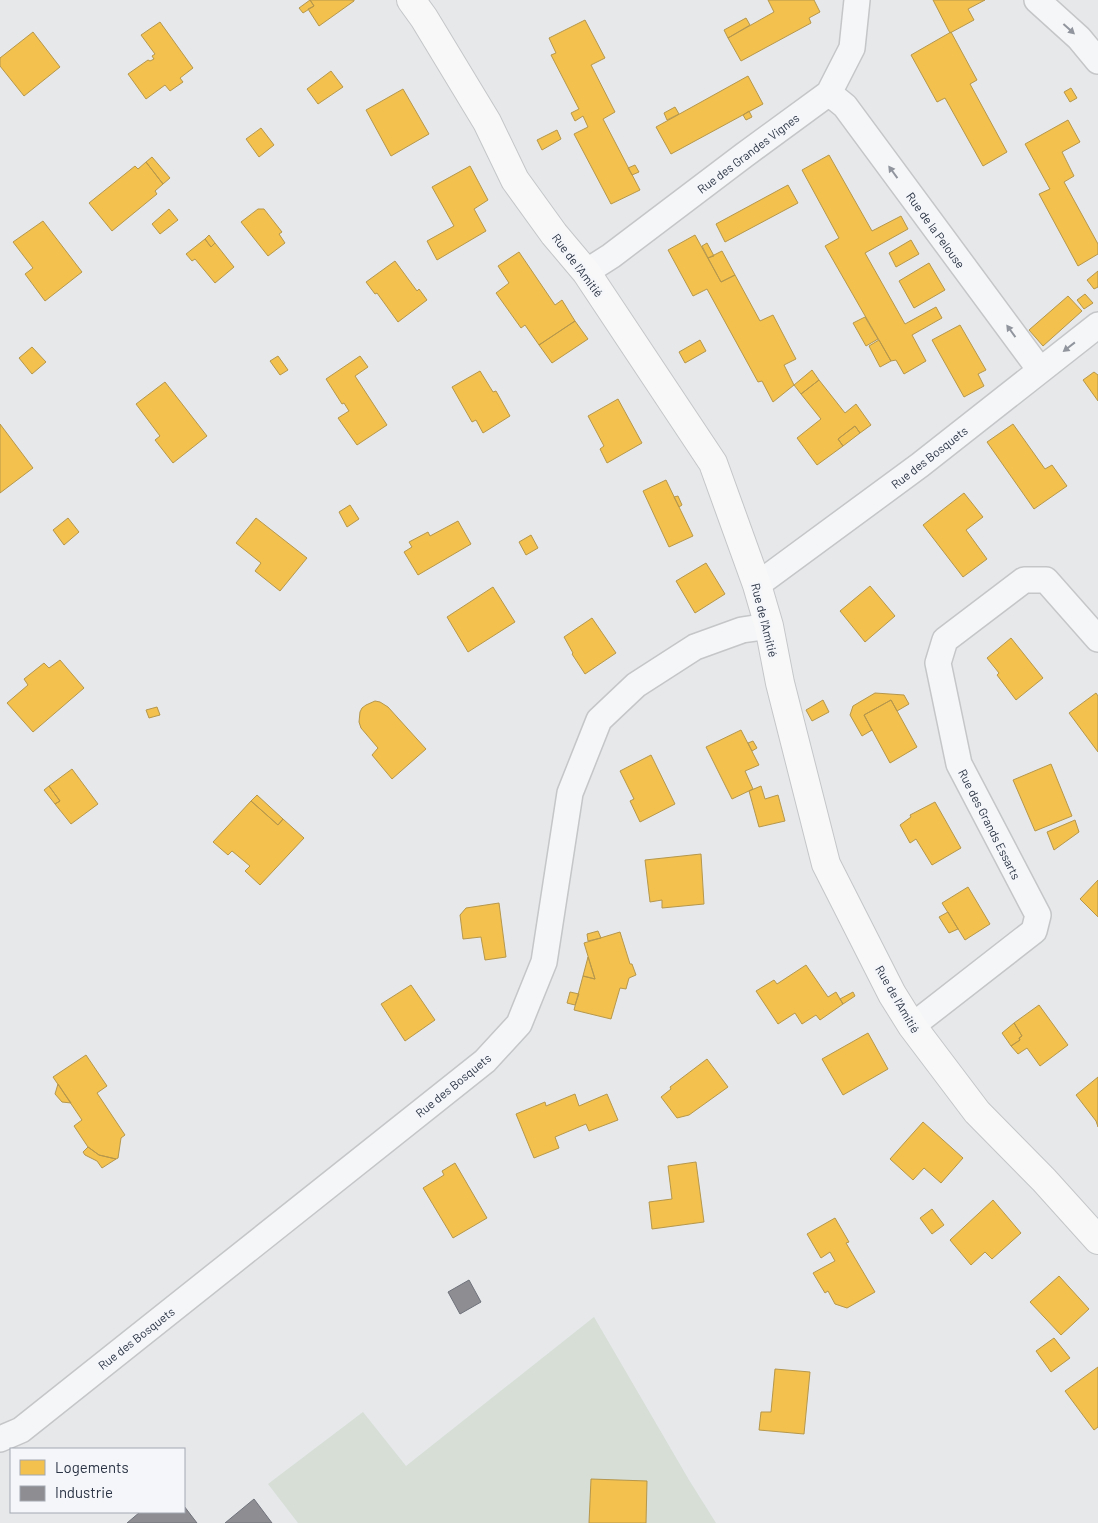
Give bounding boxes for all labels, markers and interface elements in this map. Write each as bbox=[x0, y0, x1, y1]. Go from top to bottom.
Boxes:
one-way arrow bbox=[1063, 23, 1075, 35]
street label: Rue des Grandes Vignes bbox=[694, 110, 802, 196]
one-way arrow bbox=[888, 165, 898, 179]
street label: Rue de la Pelouse bbox=[904, 189, 968, 271]
street label: Rue de l'Amitié bbox=[550, 231, 606, 299]
one-way arrow bbox=[1005, 325, 1016, 338]
one-way arrow bbox=[1063, 342, 1076, 353]
street label: Rue des Bosquets bbox=[888, 423, 970, 491]
street label: Rue de l'Amitié bbox=[749, 582, 781, 658]
street label: Rue des Grands Essarts bbox=[956, 766, 1024, 882]
street label: Rue de l'Amitié bbox=[873, 963, 923, 1035]
street label: Rue des Bosquets bbox=[412, 1050, 494, 1120]
street label: Rue des Bosquets bbox=[95, 1304, 177, 1372]
legend bbox=[10, 1448, 185, 1513]
text: Logements bbox=[55, 1458, 129, 1476]
text: Industrie bbox=[55, 1483, 113, 1501]

